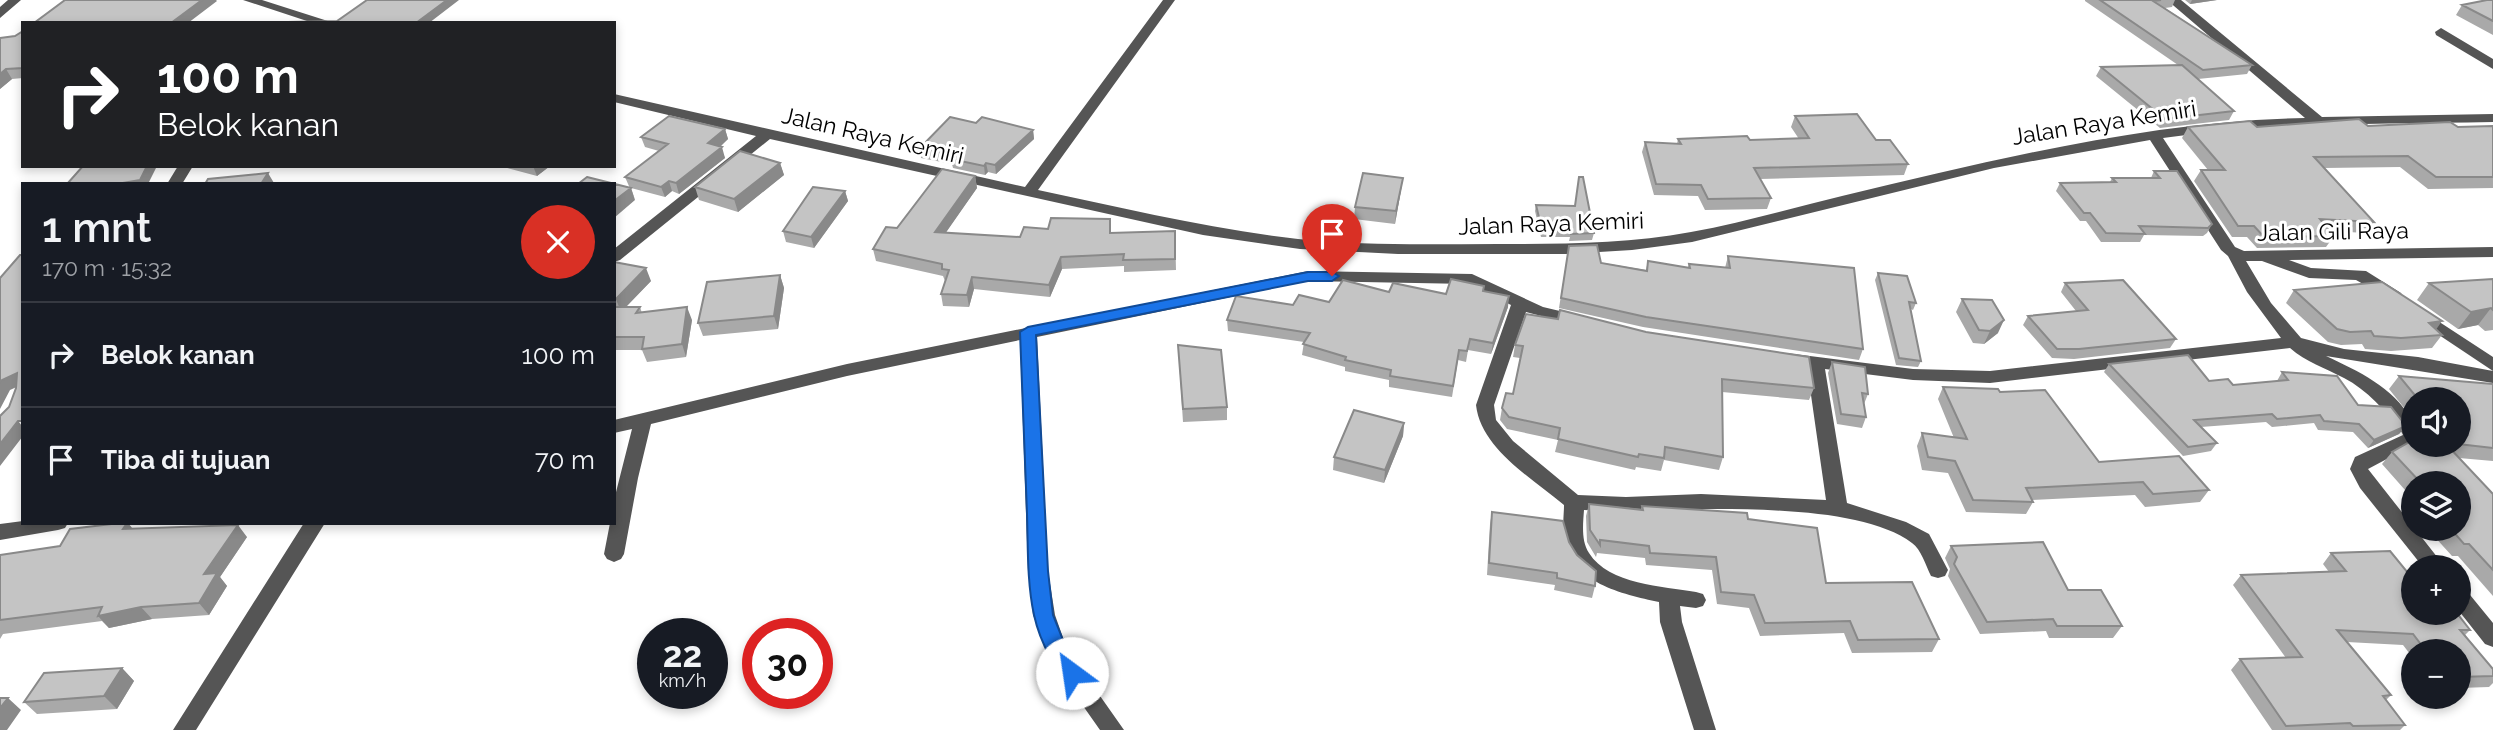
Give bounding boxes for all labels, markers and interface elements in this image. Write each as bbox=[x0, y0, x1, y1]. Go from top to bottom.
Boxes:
text: 100 m bbox=[157, 47, 299, 104]
icon: right bbox=[42, 49, 133, 140]
street label: Jalan Raya Kemiri bbox=[2010, 94, 2198, 150]
street label: Jalan Raya Kemiri bbox=[779, 101, 967, 169]
text: Belok kanan bbox=[157, 106, 339, 143]
text: 1 mnt bbox=[42, 203, 151, 252]
pin bbox=[1302, 204, 1362, 276]
button: close bbox=[521, 205, 595, 279]
street label: Jalan Raya Kemiri bbox=[1458, 206, 1644, 240]
icon: arrive bbox=[1313, 215, 1351, 253]
street label: Jalan Gili Raya bbox=[2257, 216, 2409, 246]
text: 170 m · 15:32 bbox=[42, 254, 172, 281]
icon: right bbox=[42, 336, 80, 374]
text: Belok kanan bbox=[101, 340, 255, 370]
text: 100 m bbox=[522, 340, 595, 370]
map controls bbox=[2401, 387, 2471, 709]
button: sound bbox=[2401, 387, 2471, 457]
icon: arrive bbox=[42, 441, 80, 479]
text: Tiba di tujuan bbox=[101, 445, 271, 475]
text: 70 m bbox=[535, 445, 595, 475]
button: layers bbox=[2401, 471, 2471, 541]
button: + bbox=[2401, 555, 2471, 625]
speed limit sign: 30 bbox=[742, 618, 833, 709]
text: 22 bbox=[663, 634, 702, 675]
position arrow bbox=[1035, 636, 1109, 710]
button: − bbox=[2401, 639, 2471, 709]
text: km/h bbox=[659, 670, 706, 691]

